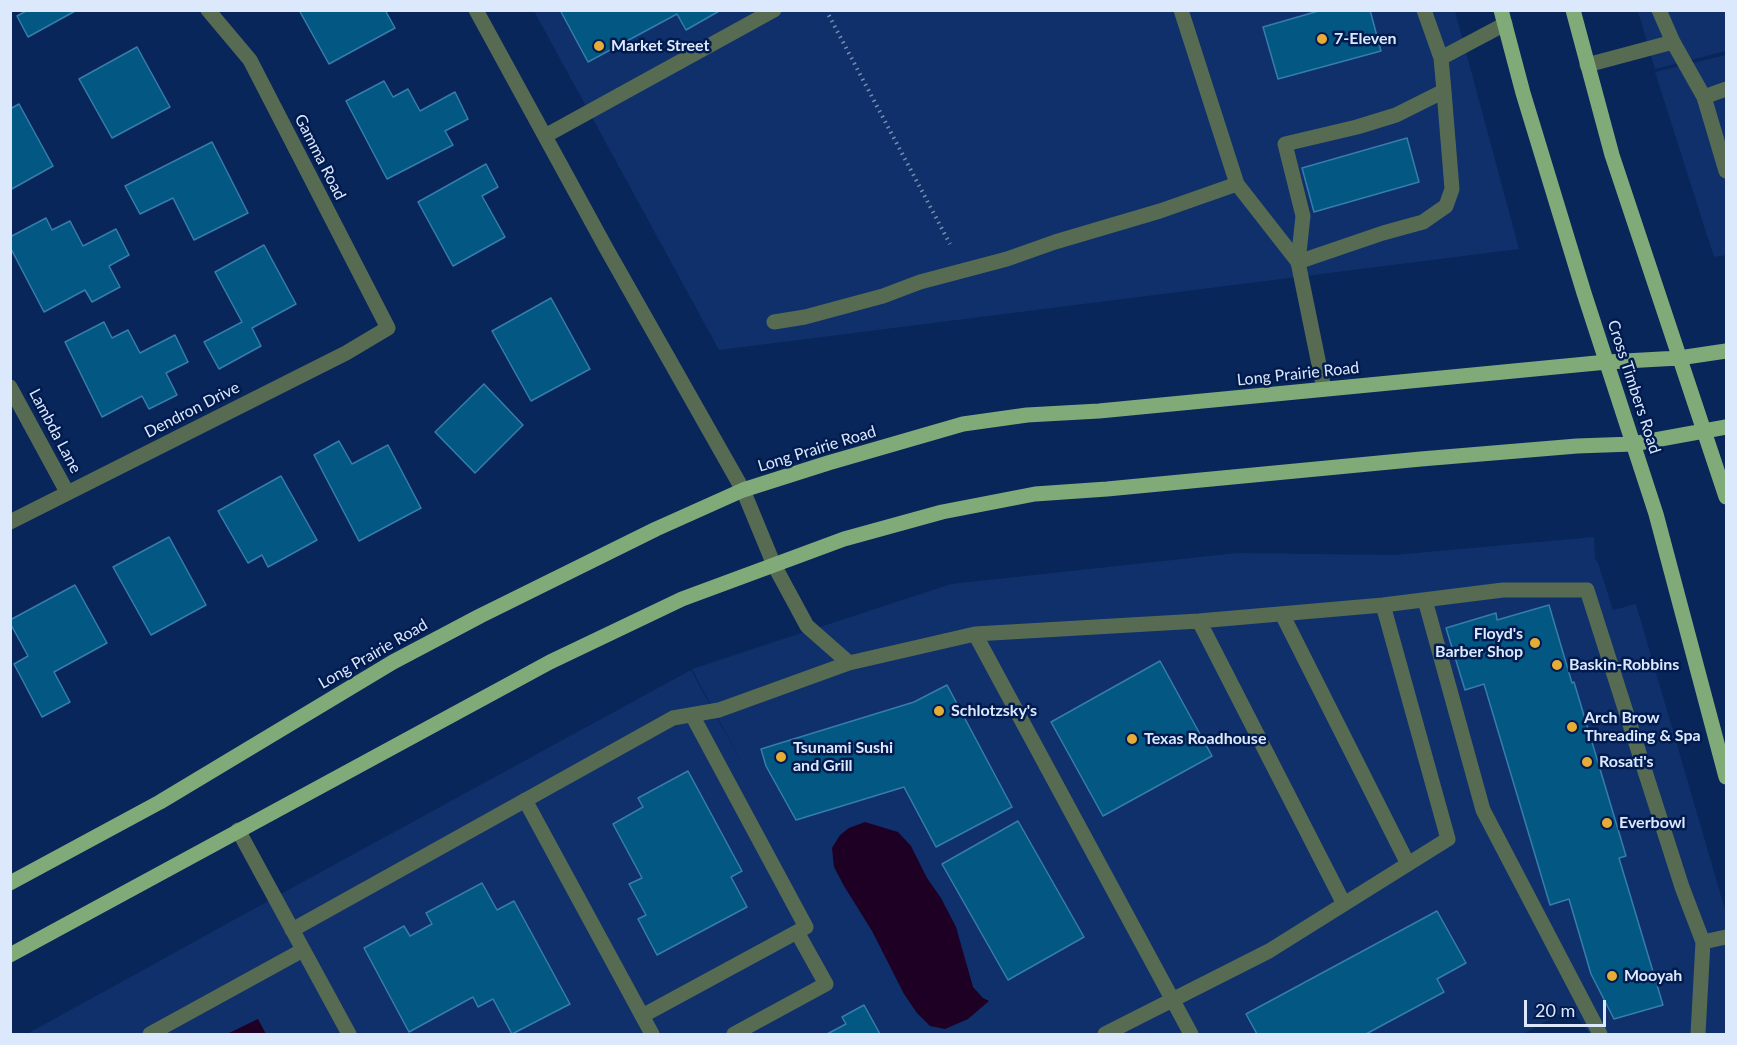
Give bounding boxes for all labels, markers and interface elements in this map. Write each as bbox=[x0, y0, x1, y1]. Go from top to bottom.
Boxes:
place label: 7-Eleven bbox=[1334, 29, 1396, 49]
marker: 7-Eleven bbox=[1315, 32, 1329, 46]
place label: Market Street bbox=[611, 36, 710, 56]
marker: Market Street bbox=[592, 39, 606, 53]
street label: Gamma Road bbox=[290, 111, 350, 203]
street label: Cross Timbers Road bbox=[1603, 318, 1665, 456]
street label: Long Prairie Road bbox=[1236, 358, 1360, 390]
street label: Dendron Drive bbox=[141, 378, 243, 442]
street label: Lambda Lane bbox=[25, 386, 85, 476]
street label: Long Prairie Road bbox=[756, 422, 878, 476]
street label: Long Prairie Road bbox=[315, 615, 431, 693]
place label: Floyd's Barber Shop bbox=[1435, 624, 1523, 662]
marker: Floyd's Barber Shop bbox=[1528, 636, 1542, 650]
place label: Baskin-Robbins bbox=[1569, 655, 1679, 675]
marker: Baskin-Robbins bbox=[1550, 658, 1564, 672]
place label: Schlotzsky's bbox=[951, 701, 1037, 721]
marker: Schlotzsky's bbox=[932, 704, 946, 718]
place label: Arch Brow Threading & Spa bbox=[1584, 708, 1701, 746]
marker: Arch Brow Threading & Spa bbox=[1565, 720, 1579, 734]
place label: Texas Roadhouse bbox=[1144, 729, 1266, 749]
marker: Texas Roadhouse bbox=[1125, 732, 1139, 746]
place label: Tsunami Sushi and Grill bbox=[793, 738, 893, 776]
marker: Tsunami Sushi and Grill bbox=[774, 750, 788, 764]
place label: Rosati's bbox=[1599, 752, 1653, 772]
marker: Rosati's bbox=[1580, 755, 1594, 769]
place label: Everbowl bbox=[1619, 813, 1686, 833]
marker: Everbowl bbox=[1600, 816, 1614, 830]
place label: Mooyah bbox=[1624, 966, 1682, 986]
marker: Mooyah bbox=[1605, 969, 1619, 983]
scale bar bbox=[1527, 988, 1610, 1026]
text: 20 m bbox=[1535, 999, 1575, 1021]

